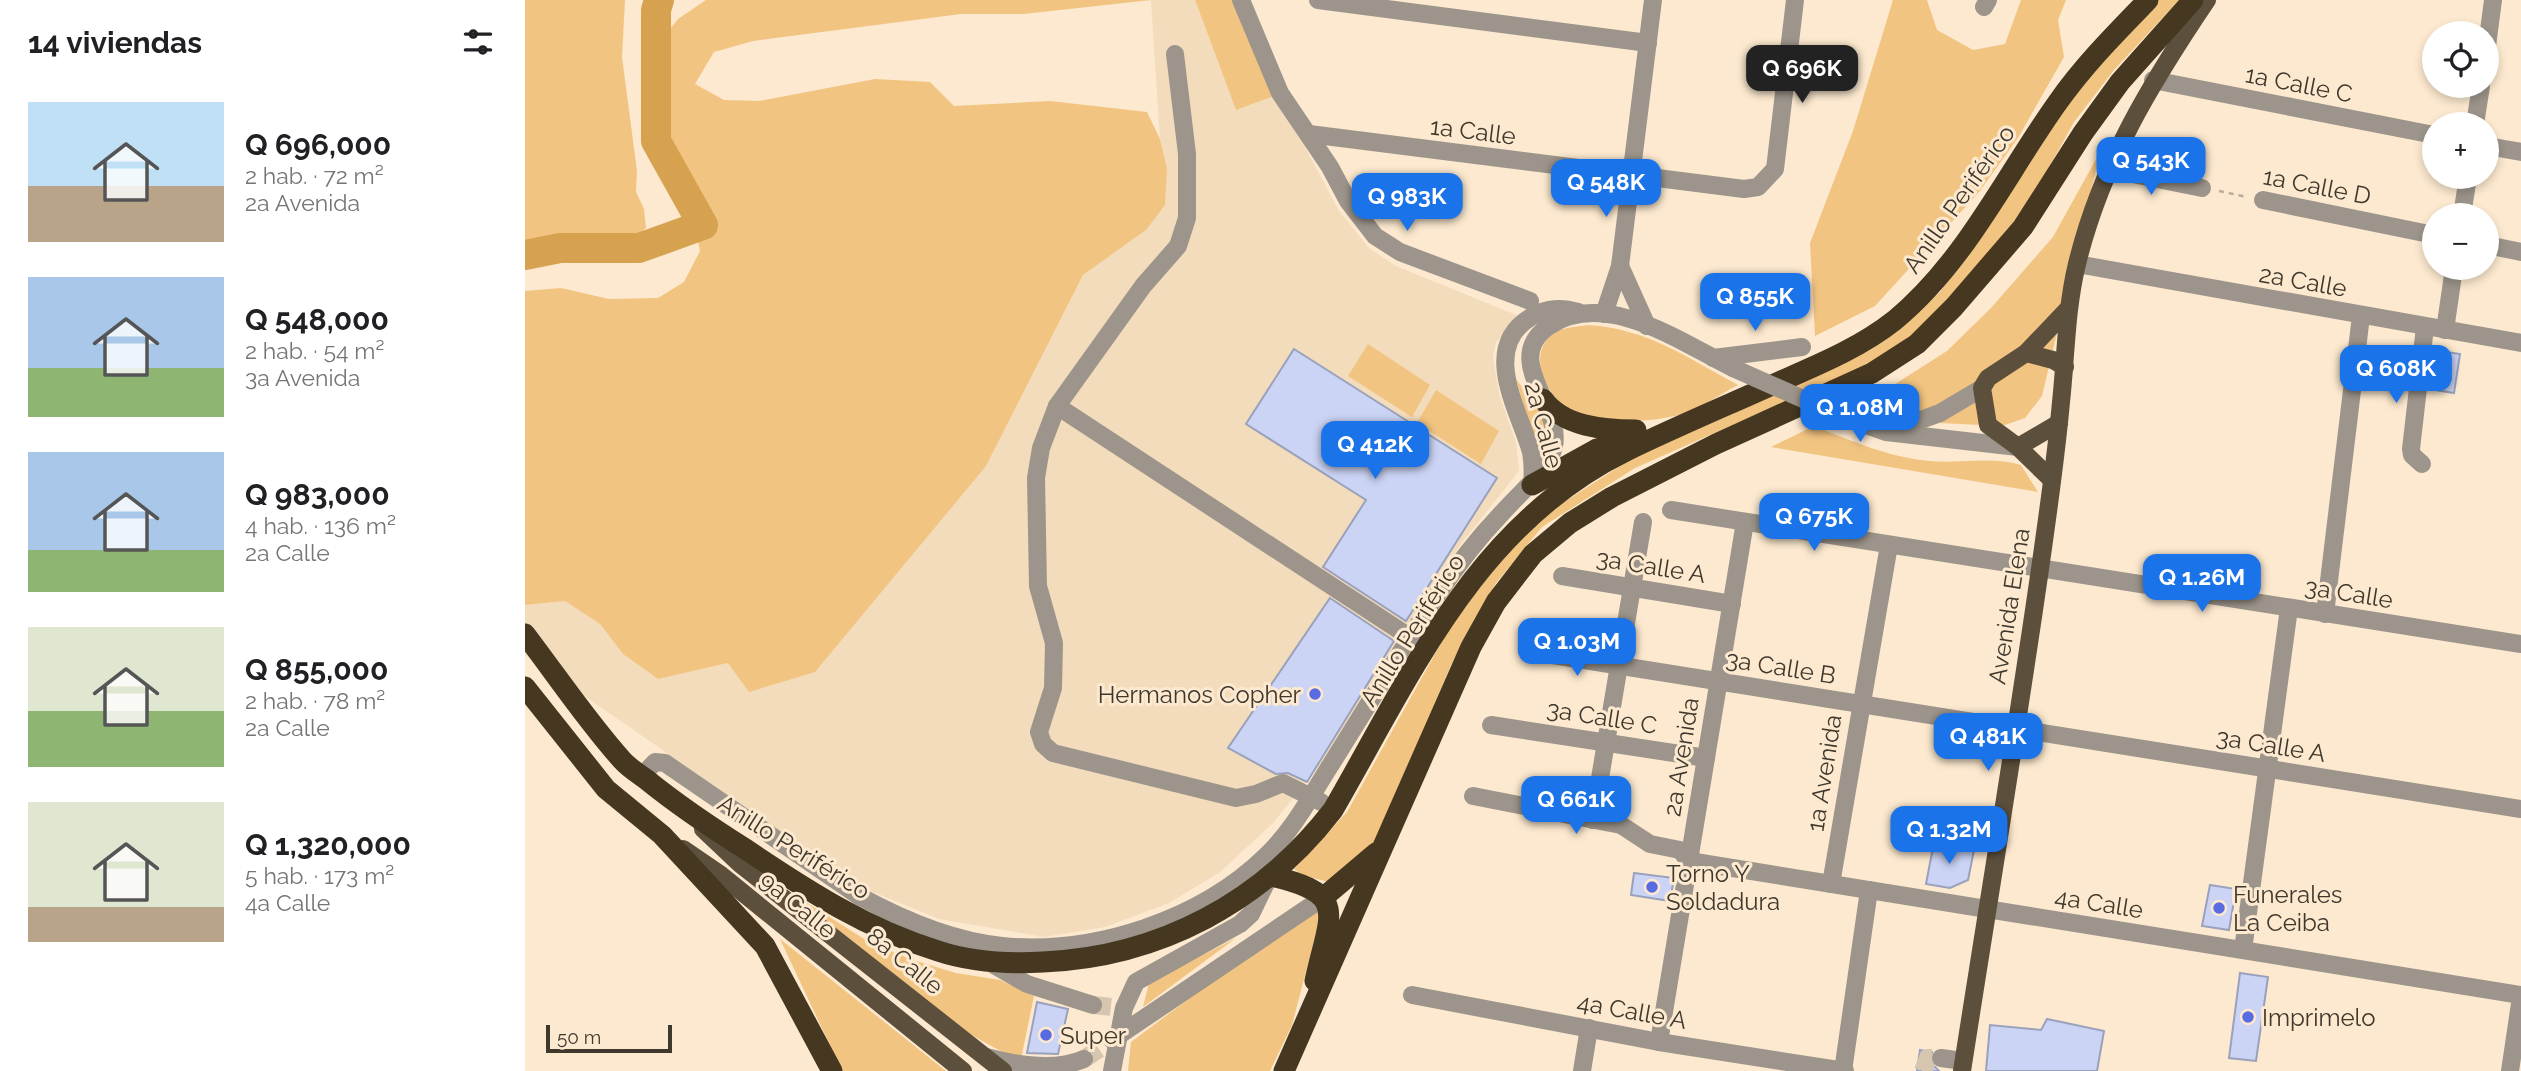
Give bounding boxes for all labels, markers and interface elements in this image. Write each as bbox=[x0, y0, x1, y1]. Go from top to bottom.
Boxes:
map controls bbox=[2422, 21, 2499, 280]
button: locate bbox=[2422, 21, 2499, 98]
icon: filters bbox=[459, 23, 497, 61]
text: 14 viviendas bbox=[28, 25, 202, 60]
pin: Q 696K bbox=[1745, 46, 1859, 105]
text: Q 696K bbox=[1762, 54, 1842, 81]
street label: 1a Calle C bbox=[2243, 59, 2355, 109]
street label: 1a Calle bbox=[1428, 111, 1518, 151]
button: + bbox=[2422, 112, 2499, 189]
street label: Anillo Periférico bbox=[1897, 119, 2021, 279]
text: Q 696,000 bbox=[245, 127, 391, 162]
icon: home bbox=[84, 130, 168, 214]
pin: Q 543K bbox=[2094, 138, 2208, 197]
text: Q 543K bbox=[2113, 146, 2189, 173]
pin: Q 548K bbox=[1549, 160, 1663, 219]
street label: 1a Calle D bbox=[2261, 161, 2373, 211]
text: 2 hab. · 72 m² bbox=[245, 162, 384, 189]
text: Q 548K bbox=[1567, 168, 1645, 195]
pin: Q 983K bbox=[1350, 174, 1464, 233]
text: Q 983K bbox=[1368, 182, 1446, 209]
text: 2a Avenida bbox=[245, 189, 360, 216]
button: − bbox=[2422, 203, 2499, 280]
street label: 2a Calle bbox=[2257, 259, 2349, 303]
pin: Q 855K bbox=[1698, 274, 1812, 333]
text: Q 855K bbox=[1716, 282, 1794, 309]
text: Q 548,000 bbox=[245, 302, 389, 337]
icon: home bbox=[84, 305, 168, 389]
text: 2 hab. · 54 m² bbox=[245, 337, 384, 364]
pin: Q 608K bbox=[2339, 346, 2453, 405]
text: Q 608K bbox=[2356, 354, 2436, 381]
text: 3a Avenida bbox=[245, 364, 360, 391]
street label: 2a Calle bbox=[1519, 379, 1569, 471]
pin: Q 1.08M bbox=[1795, 384, 1925, 444]
text: Q 1.08M bbox=[1816, 393, 1904, 420]
pin: Q 412K bbox=[1318, 421, 1432, 481]
text: Q 412K bbox=[1337, 430, 1413, 457]
text: Q 983,000 bbox=[245, 477, 390, 512]
icon: home bbox=[84, 480, 168, 564]
pin: Q 675K bbox=[1757, 494, 1871, 553]
text: Q 675K bbox=[1775, 502, 1853, 529]
text: 4 hab. · 136 m² bbox=[245, 512, 396, 539]
street label: Avenida Elena bbox=[1982, 526, 2036, 686]
text: 2a Calle bbox=[245, 539, 330, 566]
street label: 3a Calle A bbox=[1594, 543, 1708, 589]
street label: Anillo Periférico bbox=[1354, 549, 1470, 711]
pin: Q 1.26M bbox=[2137, 554, 2267, 614]
text: Q 1.26M bbox=[2159, 563, 2245, 590]
street label: 3a Calle bbox=[2303, 572, 2395, 614]
pin: Q 1.03M bbox=[1512, 618, 1642, 678]
text: Q 1.03M bbox=[1534, 627, 1620, 654]
street label: 3a Calle B bbox=[1724, 644, 1838, 690]
text: Q 855,000 bbox=[245, 652, 388, 687]
icon: home bbox=[84, 655, 168, 739]
place label: Hermanos Copher bbox=[1098, 680, 1302, 709]
marker: Hermanos Copher bbox=[1307, 686, 1323, 702]
text: 2 hab. · 78 m² bbox=[245, 687, 385, 714]
street label: 3a Calle C bbox=[1545, 694, 1659, 740]
street label: 2a Avenida bbox=[1657, 695, 1705, 819]
street label: 1a Avenida bbox=[1800, 713, 1848, 833]
text: 2a Calle bbox=[245, 714, 330, 741]
pin: Q 481K bbox=[1931, 714, 2045, 773]
text: Q 481K bbox=[1950, 722, 2026, 749]
street label: 3a Calle A bbox=[2214, 722, 2328, 768]
pin: Q 661K bbox=[1519, 776, 1633, 836]
text: Q 661K bbox=[1537, 785, 1615, 812]
street label: Anillo Periférico bbox=[713, 789, 875, 905]
pin: Q 1.32M bbox=[1884, 806, 2014, 866]
text: Q 1.32M bbox=[1906, 815, 1992, 842]
text: Q 1,320,000 bbox=[245, 827, 411, 862]
icon: home bbox=[84, 830, 168, 914]
place label: Torno Y Soldadura bbox=[1666, 859, 1780, 916]
text: 5 hab. · 173 m² bbox=[245, 862, 394, 889]
street label: 9a Calle bbox=[754, 865, 842, 945]
marker: Torno Y Soldadura bbox=[1644, 879, 1660, 895]
place label: Funerales La Ceiba bbox=[2233, 880, 2342, 937]
street label: 4a Calle bbox=[2053, 882, 2145, 924]
text: 4a Calle bbox=[245, 889, 330, 916]
marker: Funerales La Ceiba bbox=[2211, 900, 2227, 916]
street label: 8a Calle bbox=[861, 921, 949, 1001]
street label: 4a Calle A bbox=[1575, 987, 1689, 1035]
place label: Imprimelo bbox=[2262, 1003, 2375, 1032]
marker: Imprimelo bbox=[2240, 1009, 2256, 1025]
place label: Super bbox=[1060, 1021, 1127, 1050]
scale bar bbox=[546, 1022, 672, 1054]
text: 50 m bbox=[557, 1026, 601, 1048]
marker: Super bbox=[1038, 1027, 1054, 1043]

